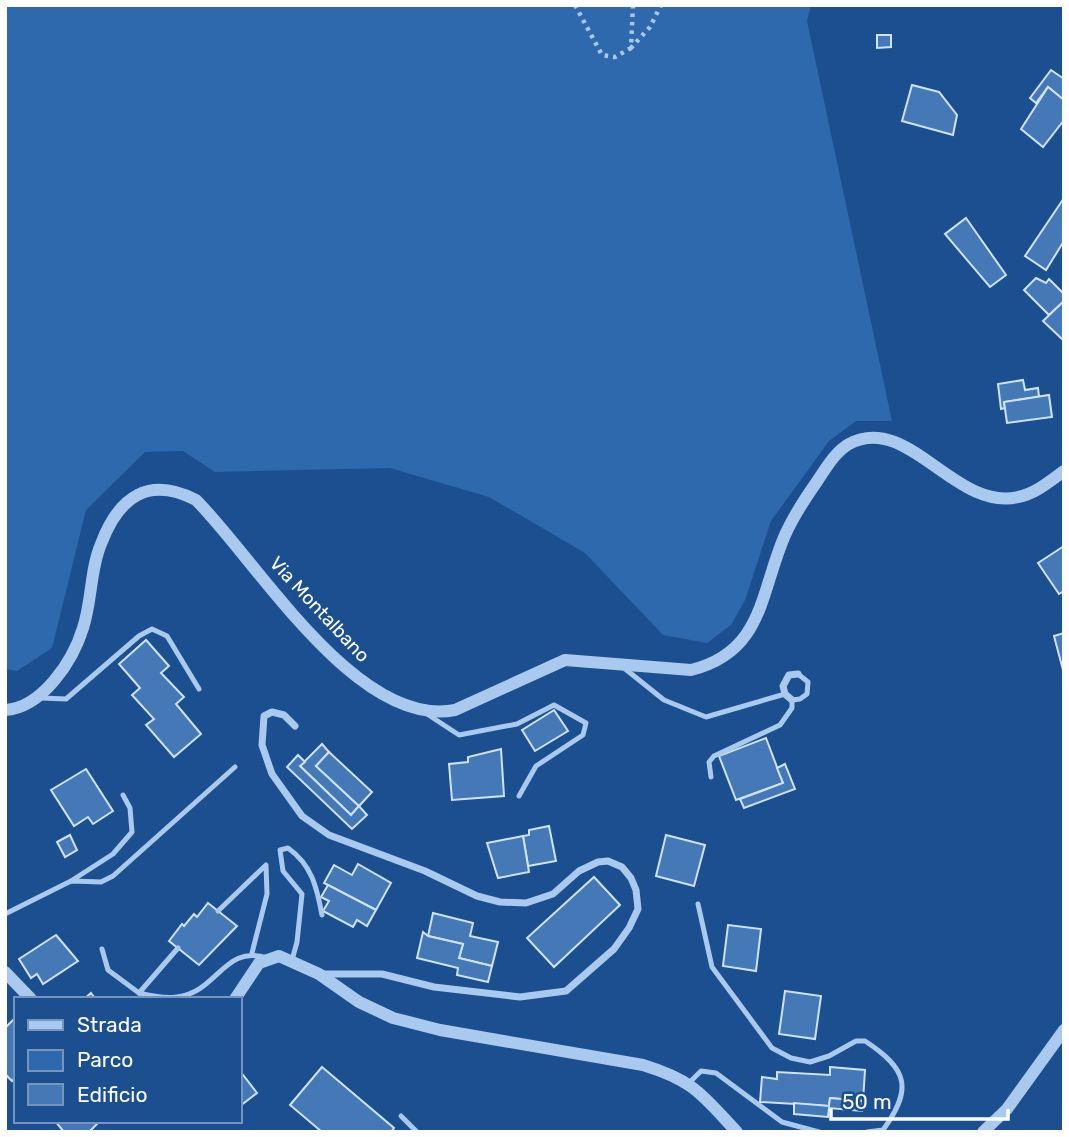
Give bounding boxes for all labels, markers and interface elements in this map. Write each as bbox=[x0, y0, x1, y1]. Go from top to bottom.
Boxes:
street label: Via Montalbano bbox=[265, 552, 375, 667]
legend bbox=[14, 997, 242, 1123]
text: Strada bbox=[77, 1012, 142, 1037]
text: Parco bbox=[77, 1047, 133, 1072]
scale bar bbox=[831, 1078, 1008, 1122]
text: Edificio bbox=[77, 1082, 147, 1107]
text: 50 m bbox=[842, 1089, 892, 1114]

